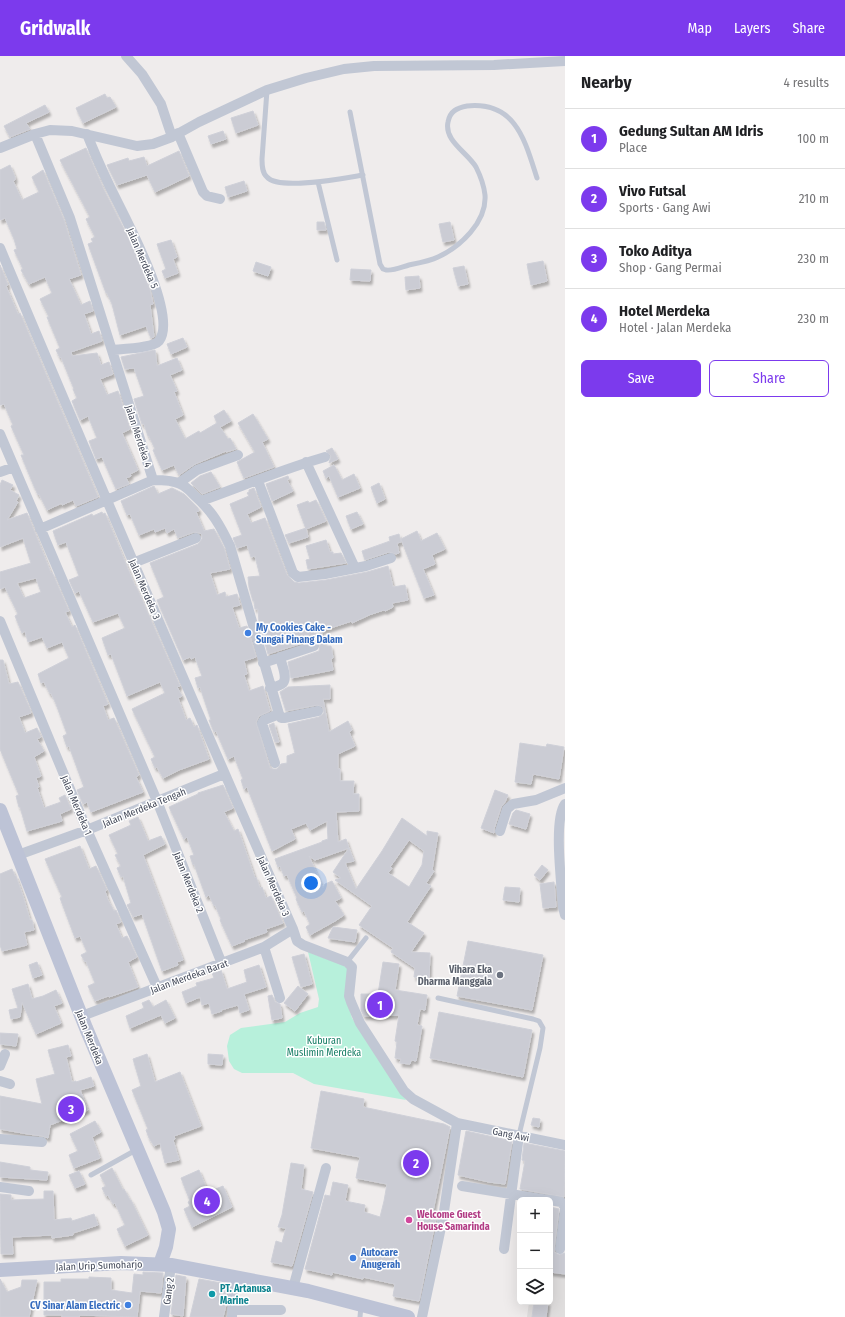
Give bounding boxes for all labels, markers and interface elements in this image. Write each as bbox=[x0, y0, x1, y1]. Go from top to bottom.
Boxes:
text: Gridwalk bbox=[20, 17, 90, 40]
text: Map bbox=[688, 20, 712, 37]
text: Layers bbox=[734, 20, 770, 37]
text: Share bbox=[792, 20, 825, 37]
text: Nearby bbox=[581, 72, 632, 93]
text: 4 results bbox=[783, 75, 829, 90]
text: Gedung Sultan AM Idris bbox=[619, 122, 763, 140]
text: 1 bbox=[591, 131, 597, 146]
text: 100 m bbox=[797, 131, 829, 146]
text: Place bbox=[619, 140, 647, 155]
text: Vivo Futsal bbox=[619, 182, 686, 200]
text: 2 bbox=[591, 191, 597, 206]
text: 210 m bbox=[799, 191, 829, 206]
text: Sports · Gang Awi bbox=[619, 200, 711, 215]
street label: Jalan Merdeka 5 bbox=[124, 226, 160, 291]
text: Toko Aditya bbox=[619, 242, 692, 260]
text: 3 bbox=[591, 251, 597, 266]
text: 230 m bbox=[798, 251, 829, 266]
text: Shop · Gang Permai bbox=[619, 260, 722, 275]
text: Hotel Merdeka bbox=[619, 302, 710, 320]
text: 4 bbox=[591, 311, 597, 326]
text: 230 m bbox=[798, 311, 829, 326]
text: Hotel · Jalan Merdeka bbox=[619, 320, 731, 335]
button: Save bbox=[581, 360, 701, 397]
button: Share bbox=[709, 360, 829, 397]
street label: Jalan Merdeka 4 bbox=[122, 404, 154, 469]
street label: Jalan Merdeka 3 bbox=[126, 557, 162, 622]
place label: My Cookies Cake - Sungai Pinang Dalam bbox=[256, 622, 343, 646]
marker: My Cookies Cake - Sungai Pinang Dalam bbox=[243, 628, 253, 638]
street label: Jalan Merdeka 1 bbox=[58, 774, 94, 837]
street label: Jalan Merdeka Tengah bbox=[101, 786, 188, 830]
street label: Jalan Merdeka 2 bbox=[170, 850, 206, 915]
street label: Jalan Merdeka 3 bbox=[254, 855, 292, 919]
your location bbox=[301, 873, 321, 893]
street label: Jalan Merdeka Barat bbox=[149, 957, 230, 997]
place label: Vihara Eka Dharma Manggala bbox=[418, 964, 492, 988]
marker: Vihara Eka Dharma Manggala bbox=[495, 970, 505, 980]
pin: 1 bbox=[367, 990, 393, 1020]
street label: Jalan Merdeka bbox=[73, 1008, 105, 1066]
park label: Kuburan Muslimin Merdeka bbox=[287, 1035, 361, 1059]
pin: 3 bbox=[58, 1094, 84, 1124]
street label: Gang Awi bbox=[491, 1126, 530, 1144]
pin: 2 bbox=[403, 1148, 429, 1178]
pin: 4 bbox=[194, 1186, 220, 1216]
map controls bbox=[517, 1197, 553, 1305]
button: + bbox=[517, 1197, 553, 1233]
place label: Welcome Guest House Samarinda bbox=[417, 1209, 490, 1233]
marker: Welcome Guest House Samarinda bbox=[404, 1215, 414, 1225]
button: − bbox=[517, 1233, 553, 1269]
place label: Autocare Anugerah bbox=[360, 1247, 400, 1271]
marker: Autocare Anugerah bbox=[348, 1253, 358, 1263]
street label: Jalan Urip Sumoharjo bbox=[56, 1258, 143, 1274]
button: layers bbox=[517, 1269, 553, 1305]
street label: Gang 2 bbox=[161, 1276, 177, 1306]
place label: PT. Artanusa Marine bbox=[220, 1283, 271, 1307]
marker: PT. Artanusa Marine bbox=[207, 1289, 217, 1299]
place label: CV Sinar Alam Electric bbox=[30, 1300, 121, 1312]
marker: CV Sinar Alam Electric bbox=[123, 1300, 133, 1310]

